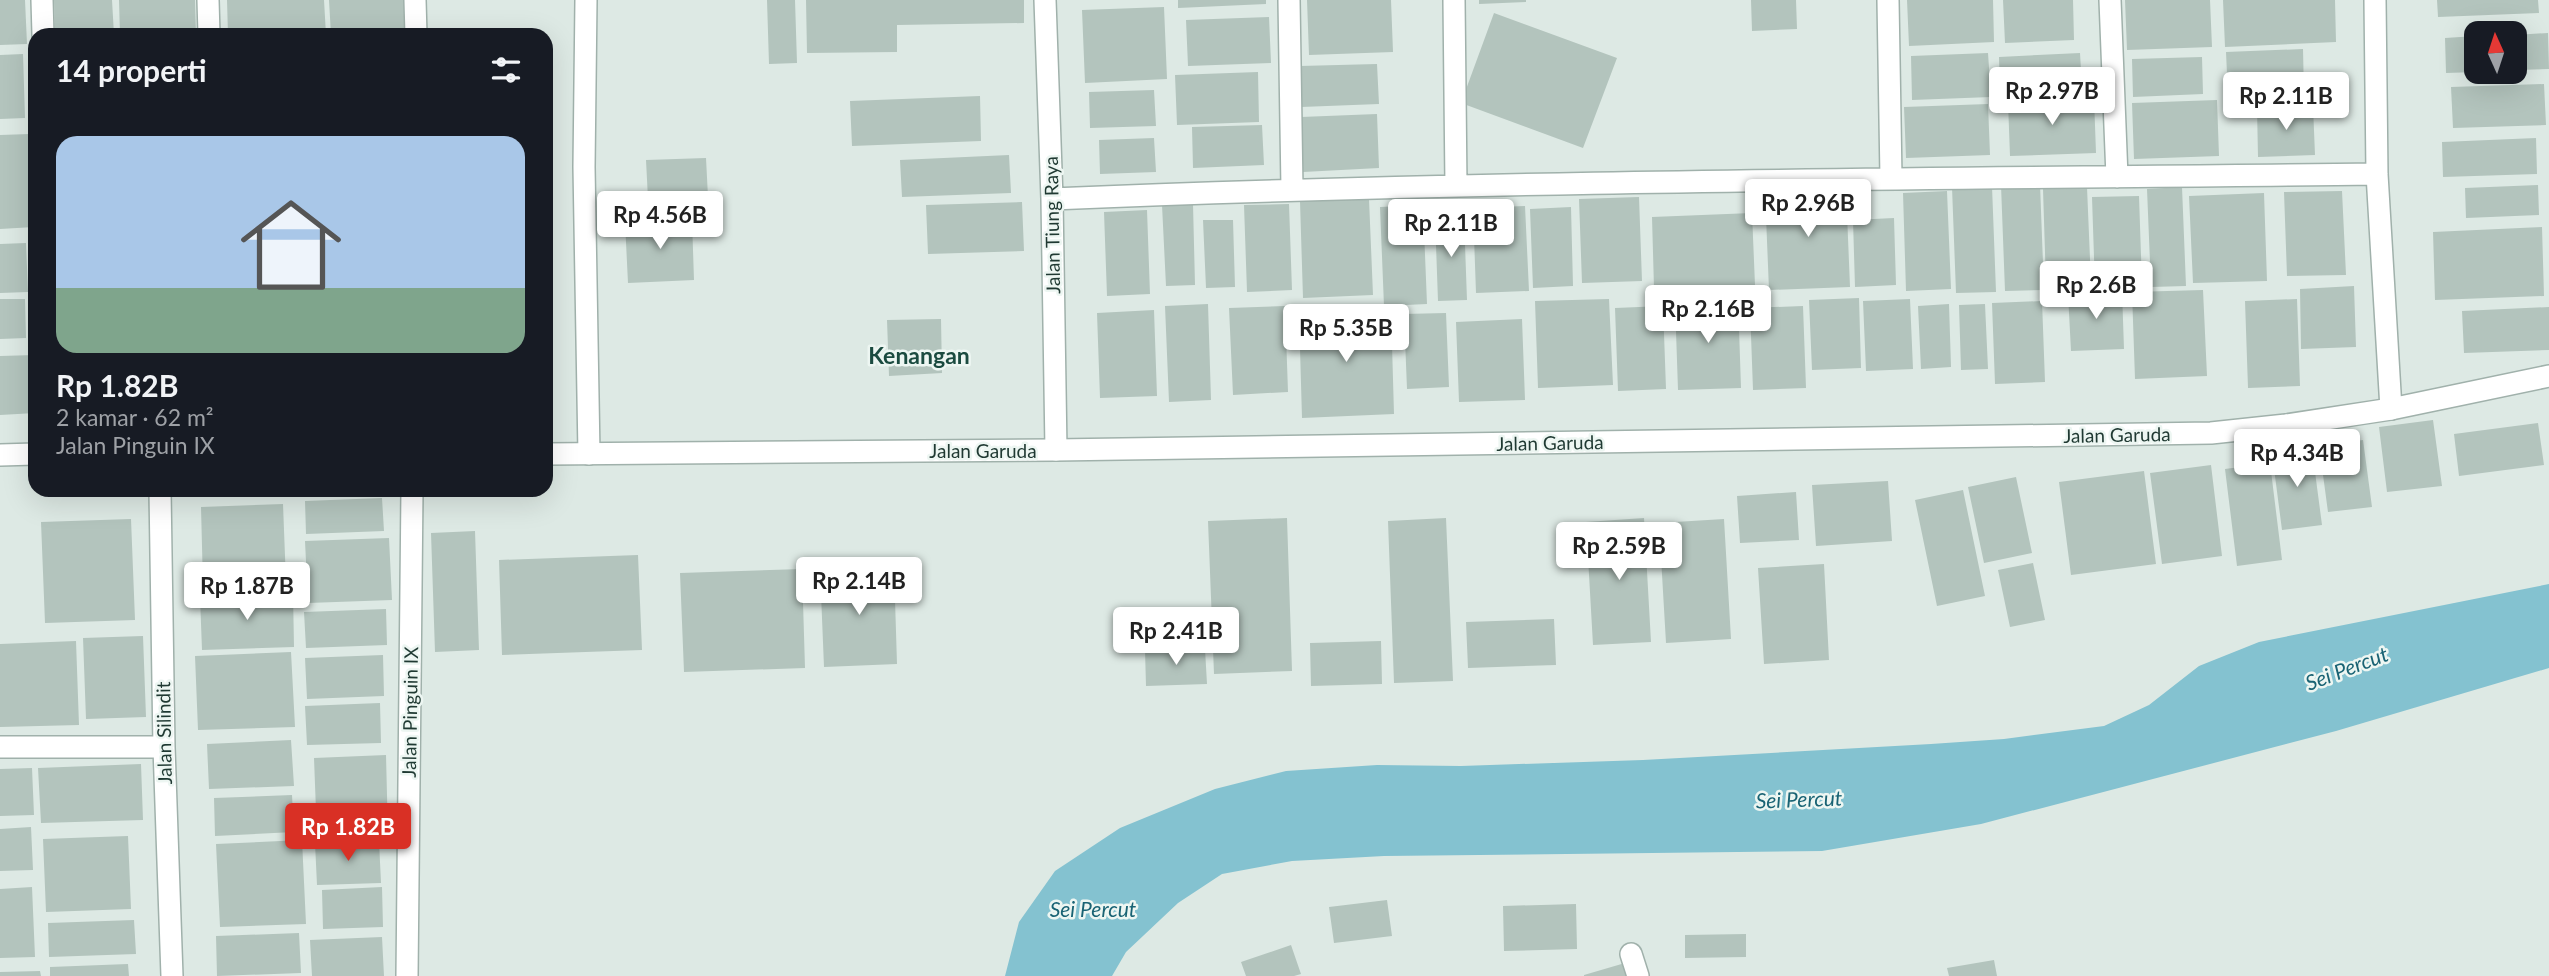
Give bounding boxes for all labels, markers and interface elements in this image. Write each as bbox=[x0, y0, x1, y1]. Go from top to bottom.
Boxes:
north arrow bbox=[2464, 21, 2527, 84]
map controls bbox=[2464, 21, 2527, 84]
icon: filters bbox=[487, 51, 525, 89]
text: 14 properti bbox=[56, 52, 207, 88]
pin: Rp 2.97B bbox=[1980, 68, 2124, 127]
pin: Rp 2.11B bbox=[2214, 72, 2358, 132]
text: Rp 2.97B bbox=[2005, 76, 2099, 104]
text: Rp 2.11B bbox=[2239, 81, 2333, 109]
street label: Jalan Tiung Raya bbox=[1039, 156, 1064, 294]
pin: Rp 2.96B bbox=[1736, 180, 1880, 239]
icon: home bbox=[228, 182, 354, 308]
text: Rp 2.96B bbox=[1761, 188, 1855, 216]
pin: Rp 4.56B bbox=[588, 191, 732, 251]
text: Rp 4.56B bbox=[613, 200, 707, 228]
pin: Rp 2.11B bbox=[1379, 200, 1523, 259]
text: Rp 2.11B bbox=[1404, 208, 1498, 236]
pin: Rp 2.6B bbox=[2031, 262, 2161, 321]
text: Rp 2.6B bbox=[2056, 270, 2136, 298]
pin: Rp 2.16B bbox=[1636, 286, 1780, 345]
text: Rp 2.16B bbox=[1661, 294, 1755, 322]
pin: Rp 5.35B bbox=[1274, 304, 1418, 364]
text: Rp 5.35B bbox=[1299, 313, 1393, 341]
district label: Kenangan bbox=[868, 341, 970, 369]
text: Rp 1.82B bbox=[56, 367, 179, 403]
text: 2 kamar · 62 m² bbox=[56, 403, 214, 431]
street label: Jalan Garuda bbox=[2063, 422, 2171, 447]
street label: Jalan Garuda bbox=[1496, 430, 1604, 455]
pin: Rp 4.34B bbox=[2225, 430, 2369, 489]
text: Jalan Pinguin IX bbox=[56, 431, 215, 459]
text: Rp 4.34B bbox=[2250, 438, 2344, 466]
street label: Jalan Garuda bbox=[929, 439, 1037, 462]
pin: Rp 2.59B bbox=[1547, 522, 1691, 582]
text: Rp 2.59B bbox=[1572, 531, 1666, 559]
pin: Rp 2.14B bbox=[787, 558, 931, 617]
pin: Rp 1.87B bbox=[175, 562, 319, 622]
text: Rp 2.14B bbox=[812, 566, 906, 594]
text: Rp 1.87B bbox=[200, 571, 294, 599]
pin: Rp 2.41B bbox=[1104, 608, 1248, 667]
text: Rp 2.41B bbox=[1129, 616, 1223, 644]
water label: Sei Percut bbox=[2302, 640, 2392, 695]
street label: Jalan Pinguin IX bbox=[397, 646, 422, 778]
street label: Jalan Silindit bbox=[151, 681, 176, 785]
water label: Sei Percut bbox=[1755, 784, 1843, 813]
pin: Rp 1.82B bbox=[276, 804, 420, 863]
text: Rp 1.82B bbox=[301, 812, 395, 840]
water label: Sei Percut bbox=[1050, 896, 1137, 921]

